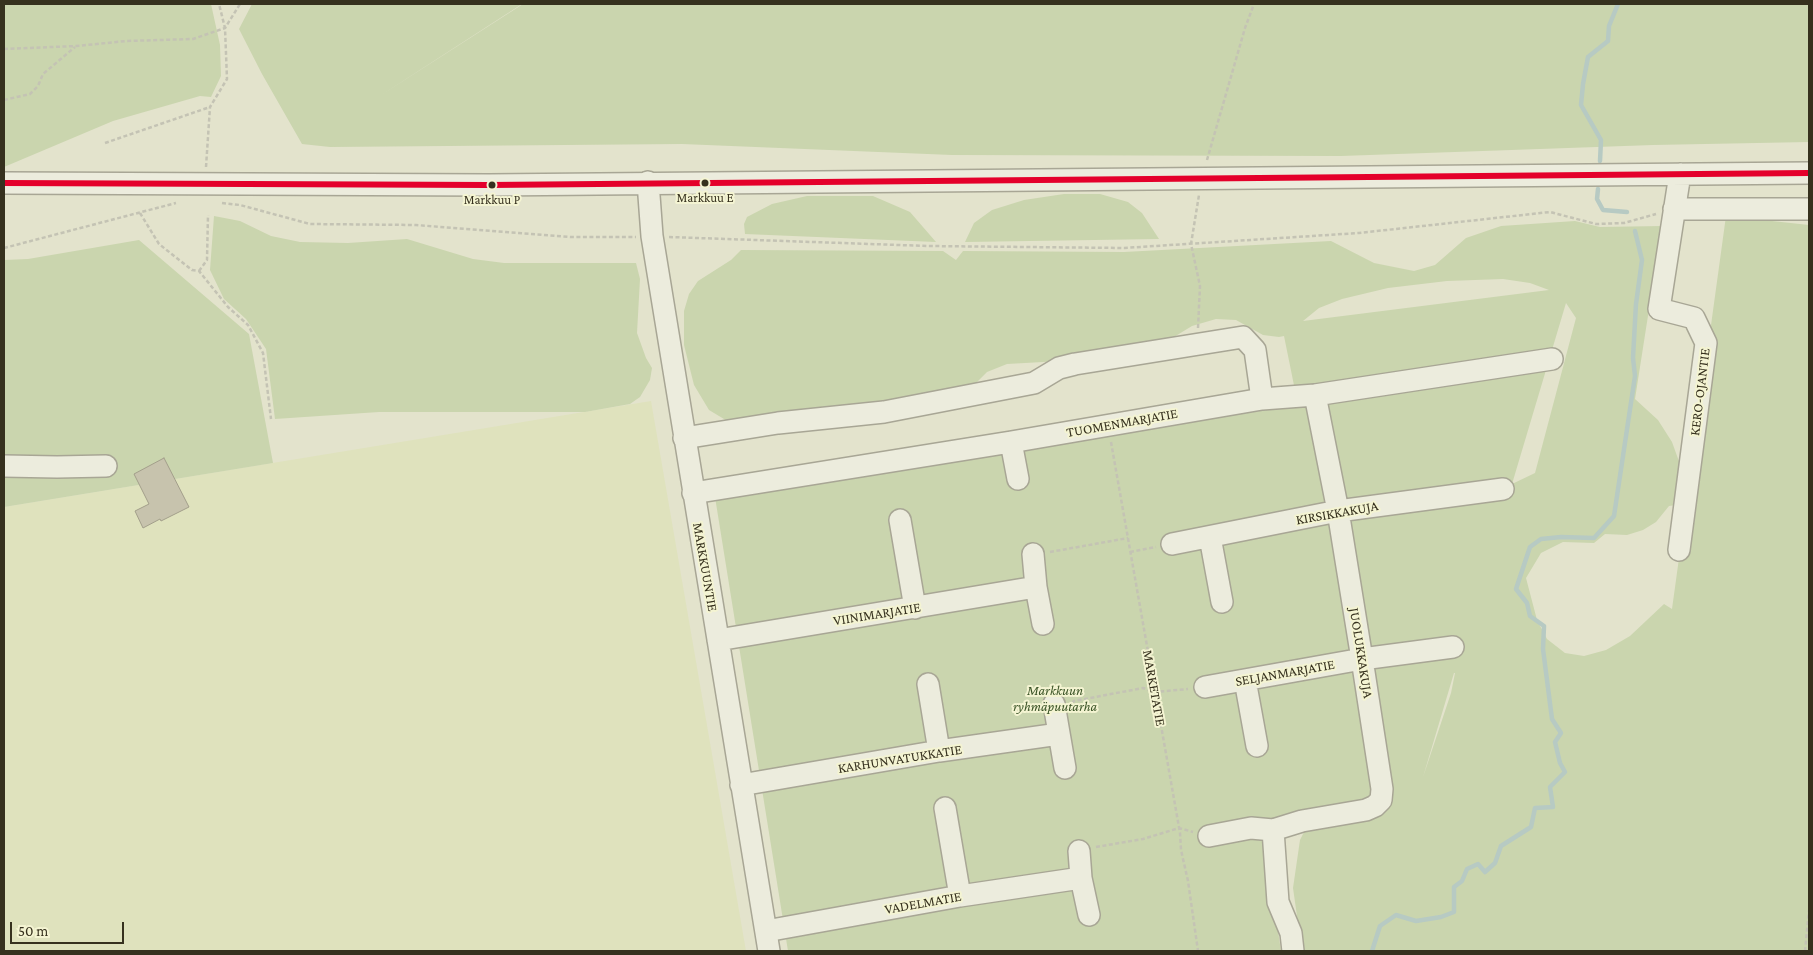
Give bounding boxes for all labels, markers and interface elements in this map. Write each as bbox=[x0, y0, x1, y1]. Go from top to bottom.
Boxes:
marker: Markkuu E bbox=[700, 178, 710, 188]
marker: Markkuu P bbox=[487, 180, 497, 190]
place label: Markkuu E bbox=[677, 190, 733, 206]
place label: Markkuu P bbox=[464, 192, 520, 208]
street label: KERO-OJANTIE bbox=[1686, 347, 1714, 437]
street label: TUOMENMARJATIE bbox=[1065, 405, 1179, 441]
street label: KIRSIKKAKUJA bbox=[1294, 497, 1380, 529]
street label: MARKKUUNTIE bbox=[689, 521, 721, 613]
street label: VIINIMARJATIE bbox=[832, 599, 922, 629]
street label: JUOLUKKAKUJA bbox=[1346, 607, 1376, 699]
street label: MARKETATIE bbox=[1139, 649, 1169, 727]
street label: SELJANMARJATIE bbox=[1234, 656, 1336, 690]
park label: Markkuun ryhmäpuutarha bbox=[1013, 683, 1097, 716]
street label: KARHUNVATUKKATIE bbox=[837, 741, 963, 777]
street label: VADELMATIE bbox=[883, 888, 963, 918]
scale bar bbox=[12, 912, 126, 944]
text: 50 m bbox=[18, 923, 48, 939]

